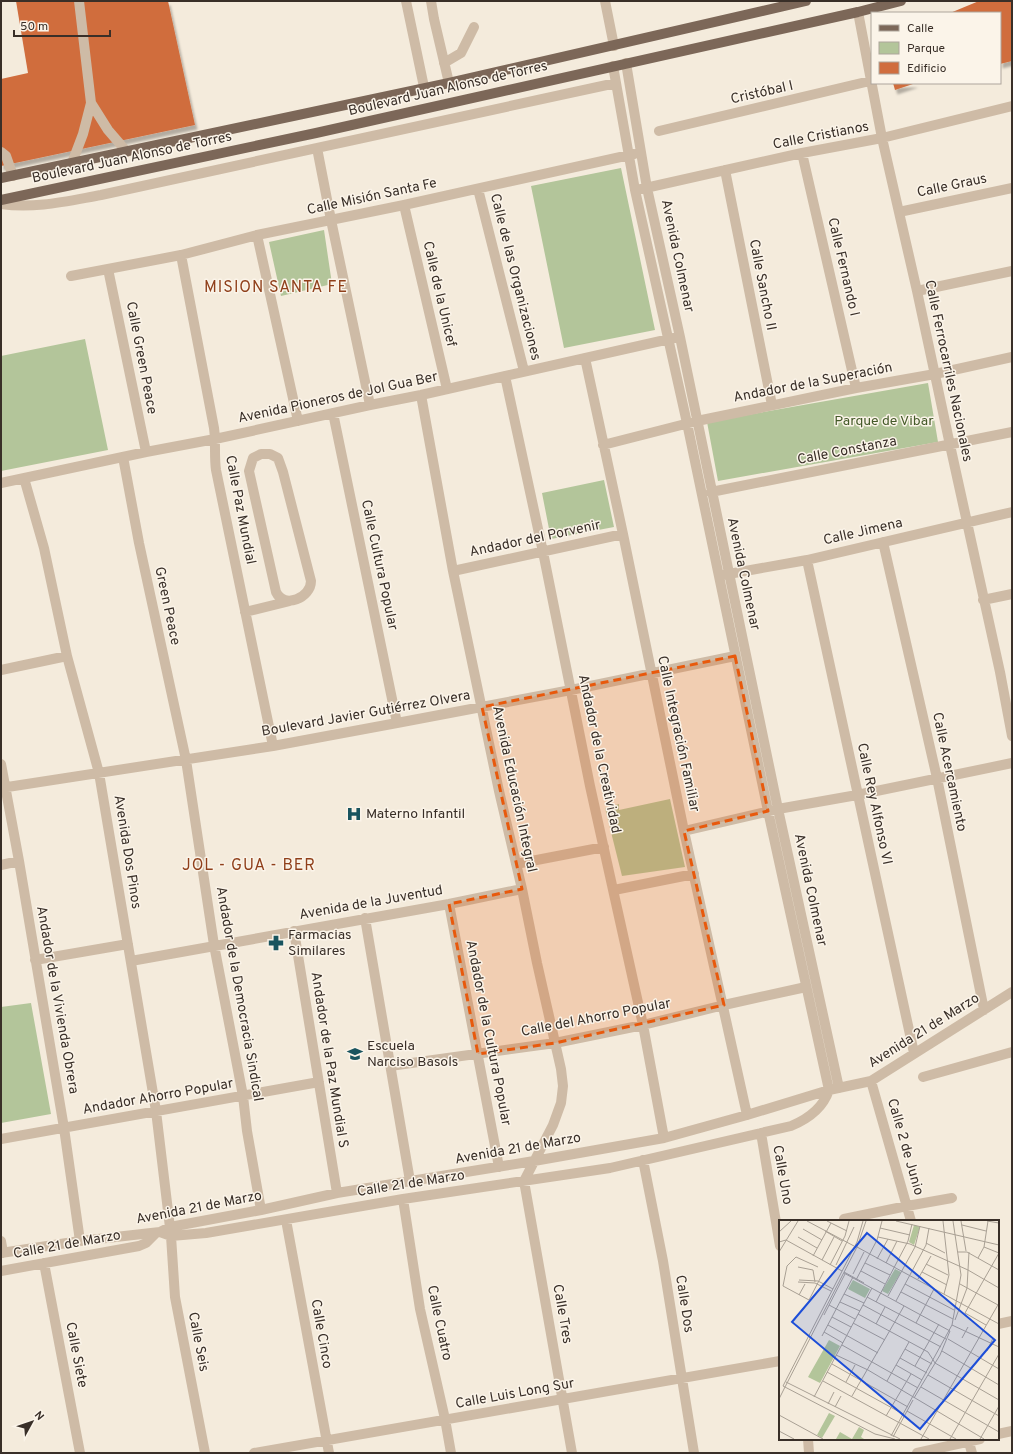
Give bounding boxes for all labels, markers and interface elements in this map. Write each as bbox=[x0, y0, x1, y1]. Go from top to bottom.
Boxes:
scale bar bbox=[14, 12, 110, 38]
legend bbox=[871, 12, 1001, 84]
text: 50 m bbox=[20, 19, 48, 35]
text: Calle bbox=[907, 21, 934, 37]
text: Parque bbox=[907, 41, 945, 57]
street label: Boulevard Juan Alonso de Torres bbox=[347, 58, 549, 120]
text: Edificio bbox=[907, 61, 947, 77]
street label: Cristóbal I bbox=[729, 78, 795, 108]
street label: Calle Cristianos bbox=[772, 118, 870, 154]
street label: Boulevard Juan Alonso de Torres bbox=[30, 128, 234, 188]
street label: Calle Graus bbox=[915, 170, 989, 202]
street label: Calle Misión Santa Fe bbox=[306, 175, 438, 219]
street label: Calle de las Organizaciones bbox=[486, 192, 544, 362]
street label: Avenida Colmenar bbox=[657, 198, 697, 314]
street label: Calle Fernando I bbox=[823, 216, 863, 318]
street label: Calle Sancho II bbox=[745, 238, 779, 332]
street label: Calle de la Unicef bbox=[419, 240, 459, 349]
district label: MISION SANTA FE bbox=[204, 278, 348, 298]
street label: Calle Ferrocarriles Nacionales bbox=[920, 279, 976, 463]
street label: Calle Green Peace bbox=[122, 300, 160, 416]
street label: Andador de la Superación bbox=[732, 359, 894, 407]
street label: Avenida Pioneros de Jol Gua Ber bbox=[237, 368, 440, 428]
park label: Parque de Vibar bbox=[834, 413, 934, 430]
street label: Calle Constanza bbox=[796, 433, 898, 469]
street label: Calle Paz Mundial bbox=[221, 454, 259, 566]
street label: Calle Cultura Popular bbox=[357, 498, 401, 632]
street label: Calle Jimena bbox=[822, 515, 904, 549]
street label: Avenida Colmenar bbox=[723, 516, 763, 632]
street label: Andador del Porvenir bbox=[468, 517, 603, 561]
street label: Green Peace bbox=[150, 565, 184, 647]
street label: Calle Integración Familiar bbox=[653, 654, 703, 814]
street label: Andador de la Creatividad bbox=[574, 673, 624, 835]
street label: Boulevard Javier Gutiérrez Olvera bbox=[260, 687, 472, 741]
street label: Avenida Educación Integral bbox=[488, 704, 540, 874]
street label: Calle Acercamiento bbox=[928, 711, 970, 833]
street label: Calle Rey Alfonso VI bbox=[853, 742, 895, 866]
street label: Avenida Dos Pinos bbox=[110, 794, 144, 910]
hospital icon: Materno Infantil bbox=[345, 805, 363, 823]
place label: Materno Infantil bbox=[366, 806, 465, 823]
street label: Avenida Colmenar bbox=[790, 832, 830, 948]
district label: JOL - GUA - BER bbox=[182, 856, 316, 876]
street label: Avenida de la Juventud bbox=[298, 882, 444, 924]
street label: Andador de la Democracia Sindical bbox=[212, 885, 266, 1103]
street label: Andador de la Vivienda Obrera bbox=[32, 905, 82, 1095]
place label: Farmacias Similares bbox=[288, 927, 352, 960]
pharmacy icon: Farmacias Similares bbox=[267, 934, 285, 952]
street label: Andador de la Cultura Popular bbox=[462, 939, 514, 1128]
street label: Andador de la Paz Mundial S bbox=[307, 971, 351, 1149]
street label: Avenida 21 de Marzo bbox=[865, 990, 983, 1072]
street label: Calle del Ahorro Popular bbox=[520, 995, 673, 1041]
place label: Escuela Narciso Basols bbox=[367, 1038, 458, 1071]
school or university icon: Escuela Narciso Basols bbox=[346, 1045, 364, 1063]
street label: Andador Ahorro Popular bbox=[81, 1075, 235, 1119]
street label: Calle 2 de Junio bbox=[883, 1097, 927, 1198]
street label: Avenida 21 de Marzo bbox=[454, 1130, 583, 1168]
street label: Calle Uno bbox=[768, 1144, 796, 1206]
street label: Calle 21 de Marzo bbox=[356, 1167, 466, 1201]
street label: Avenida 21 de Marzo bbox=[135, 1187, 263, 1229]
inset map bbox=[779, 1220, 999, 1440]
street label: Calle 21 de Marzo bbox=[12, 1227, 122, 1263]
street label: Calle Dos bbox=[671, 1274, 697, 1334]
street label: Calle Tres bbox=[548, 1283, 576, 1345]
street label: Calle Cuatro bbox=[423, 1284, 455, 1362]
street label: Calle Cinco bbox=[307, 1298, 335, 1370]
street label: Calle Seis bbox=[184, 1311, 212, 1373]
street label: Calle Siete bbox=[61, 1321, 91, 1389]
street label: Calle Luis Long Sur bbox=[454, 1375, 576, 1413]
north arrow bbox=[12, 1402, 52, 1442]
text: N bbox=[31, 1409, 47, 1424]

